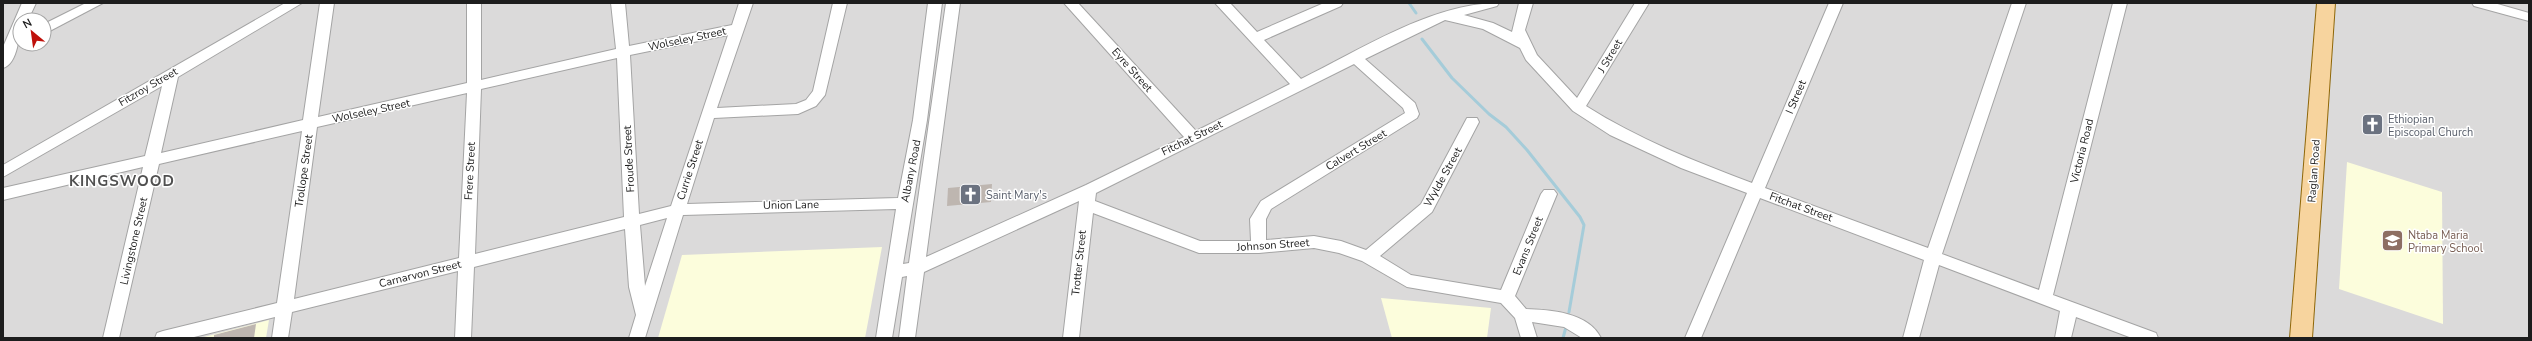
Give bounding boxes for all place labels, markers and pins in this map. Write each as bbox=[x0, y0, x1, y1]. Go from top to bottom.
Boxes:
church icon: Ethiopian Episcopal Church bbox=[2359, 112, 2385, 138]
place label: Ethiopian Episcopal Church bbox=[2388, 112, 2473, 140]
church icon: Saint Mary's bbox=[957, 182, 983, 208]
place label: Saint Mary's bbox=[986, 188, 1047, 203]
school or university icon: Ntaba Maria Primary School bbox=[2379, 228, 2405, 254]
place label: Ntaba Maria Primary School bbox=[2408, 228, 2484, 256]

